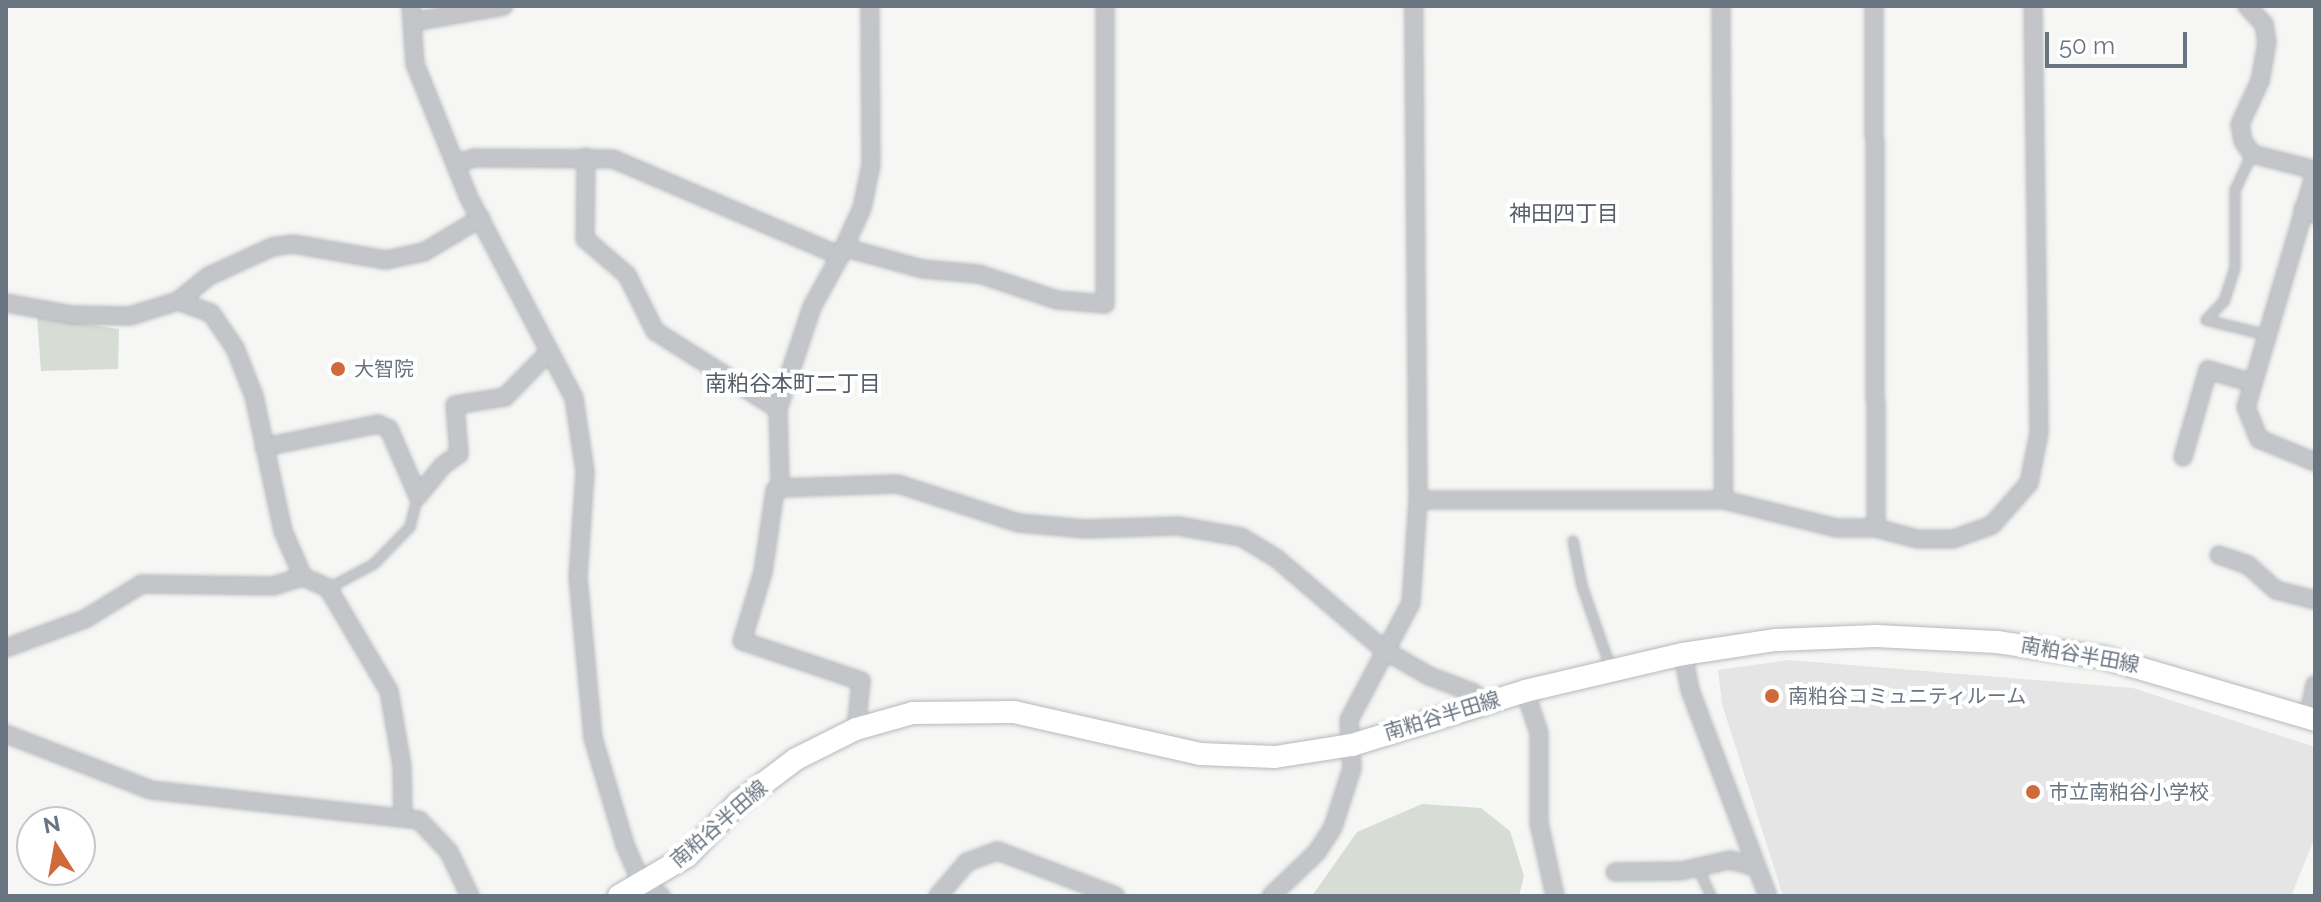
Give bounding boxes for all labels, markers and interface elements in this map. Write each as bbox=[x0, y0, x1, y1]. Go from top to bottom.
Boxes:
scale bar bbox=[2049, 16, 2191, 66]
text: 50 m bbox=[2059, 31, 2115, 60]
district label: 神田四丁目 bbox=[1509, 201, 1619, 227]
place label: 大智院 bbox=[354, 357, 414, 381]
marker: 大智院 bbox=[329, 360, 347, 378]
district label: 南粕谷本町二丁目 bbox=[705, 371, 881, 397]
street label: 南粕谷半田線 bbox=[2019, 633, 2141, 677]
place label: 南粕谷コミュニティルーム bbox=[1788, 684, 2028, 708]
street label: 南粕谷半田線 bbox=[1381, 687, 1503, 745]
marker: 南粕谷コミュニティルーム bbox=[1763, 687, 1781, 705]
street label: 南粕谷半田線 bbox=[666, 776, 772, 872]
place label: 市立南粕谷小学校 bbox=[2049, 780, 2209, 804]
marker: 市立南粕谷小学校 bbox=[2024, 783, 2042, 801]
north arrow bbox=[16, 806, 96, 886]
text: N bbox=[41, 810, 63, 839]

